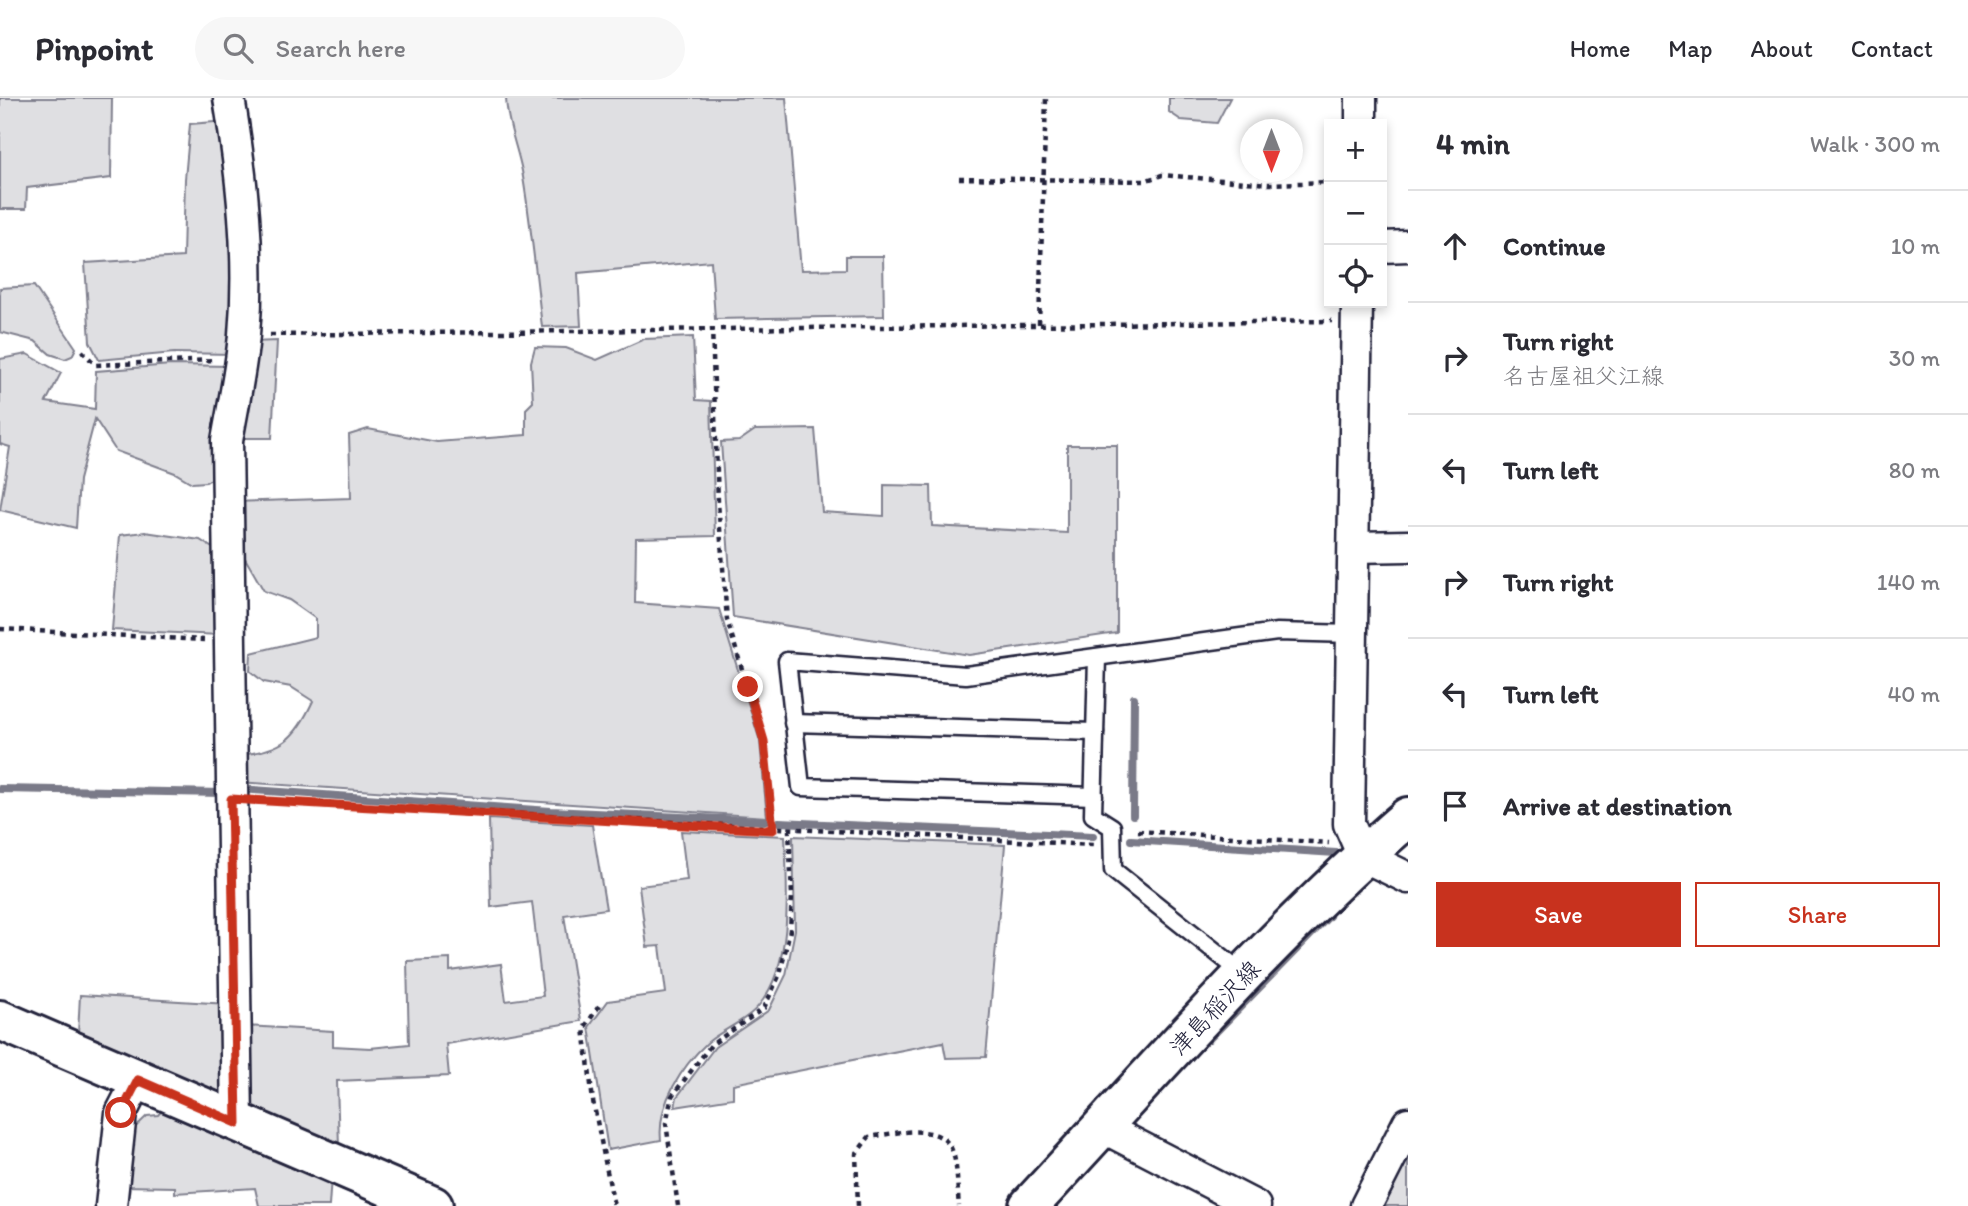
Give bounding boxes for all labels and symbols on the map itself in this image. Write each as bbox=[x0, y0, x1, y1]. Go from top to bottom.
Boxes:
north arrow bbox=[1240, 119, 1303, 182]
route end bbox=[732, 671, 763, 702]
street label: 津島稲沢線 bbox=[1163, 954, 1266, 1061]
route start bbox=[105, 1097, 136, 1128]

